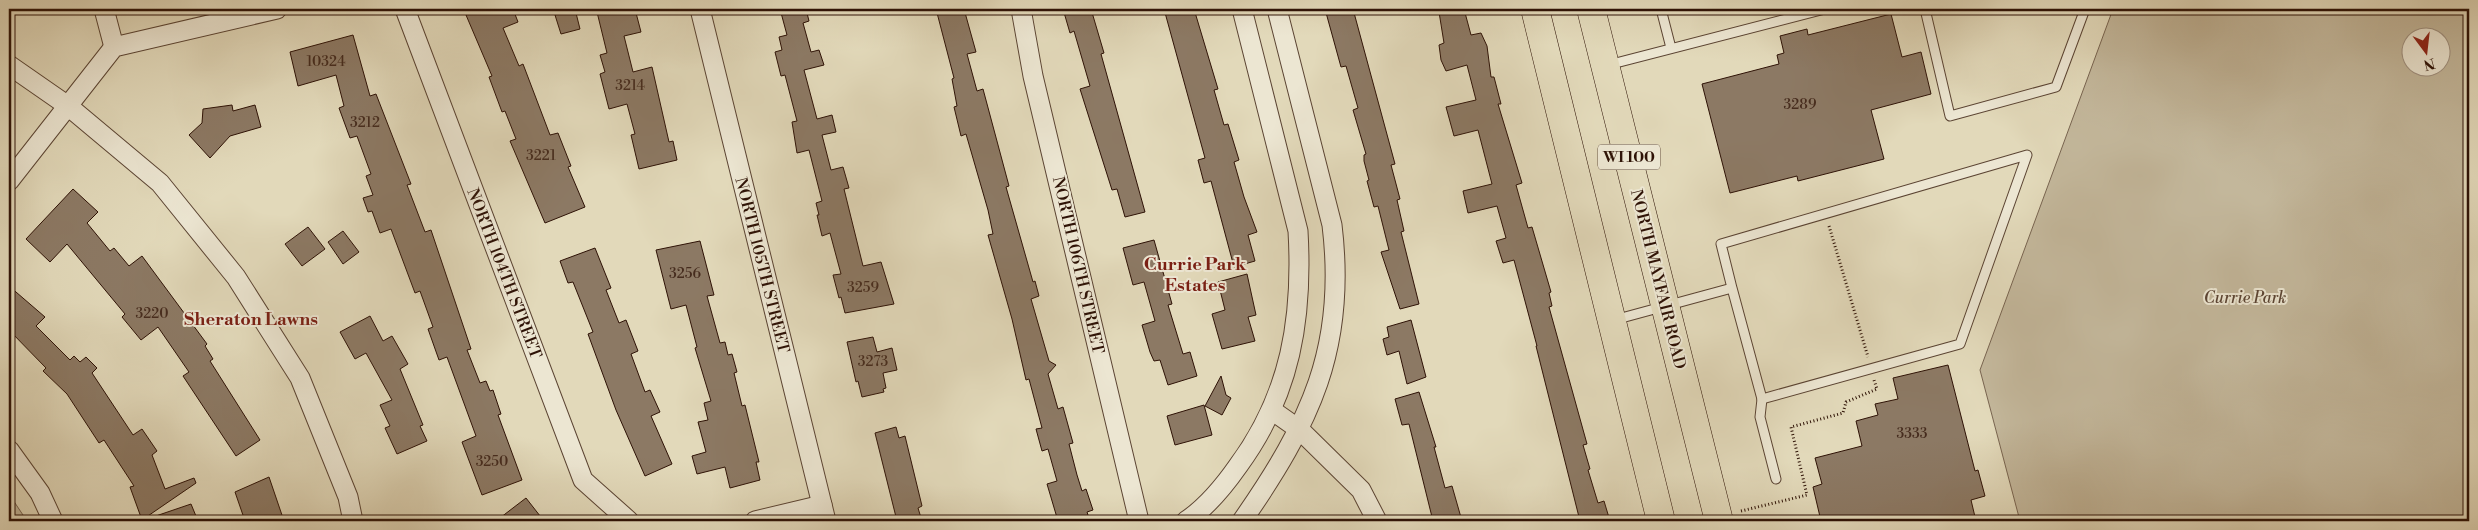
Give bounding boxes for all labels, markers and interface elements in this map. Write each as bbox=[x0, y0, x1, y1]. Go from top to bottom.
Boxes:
north arrow bbox=[2400, 28, 2450, 78]
house number: 10324 bbox=[306, 53, 346, 71]
text: N bbox=[2421, 53, 2437, 74]
house number: 3214 bbox=[615, 77, 645, 95]
house number: 3289 bbox=[1784, 96, 1816, 114]
house number: 3212 bbox=[350, 114, 380, 132]
road number: WI 100 bbox=[1598, 144, 1660, 170]
house number: 3221 bbox=[526, 147, 556, 165]
street label: NORTH 105TH STREET bbox=[731, 175, 794, 355]
street label: NORTH 106TH STREET bbox=[1048, 175, 1108, 356]
street label: NORTH 104TH STREET bbox=[462, 185, 546, 361]
street label: NORTH MAYFAIR ROAD bbox=[1626, 187, 1690, 371]
district label: Currie Park Estates bbox=[1144, 253, 1247, 297]
house number: 3256 bbox=[669, 265, 701, 283]
house number: 3259 bbox=[847, 279, 879, 297]
park label: Currie Park bbox=[2204, 288, 2286, 308]
house number: 3220 bbox=[136, 305, 168, 323]
district label: Sheraton Lawns bbox=[184, 308, 318, 331]
house number: 3273 bbox=[858, 353, 888, 371]
house number: 3333 bbox=[1897, 425, 1928, 443]
house number: 3250 bbox=[476, 453, 508, 471]

